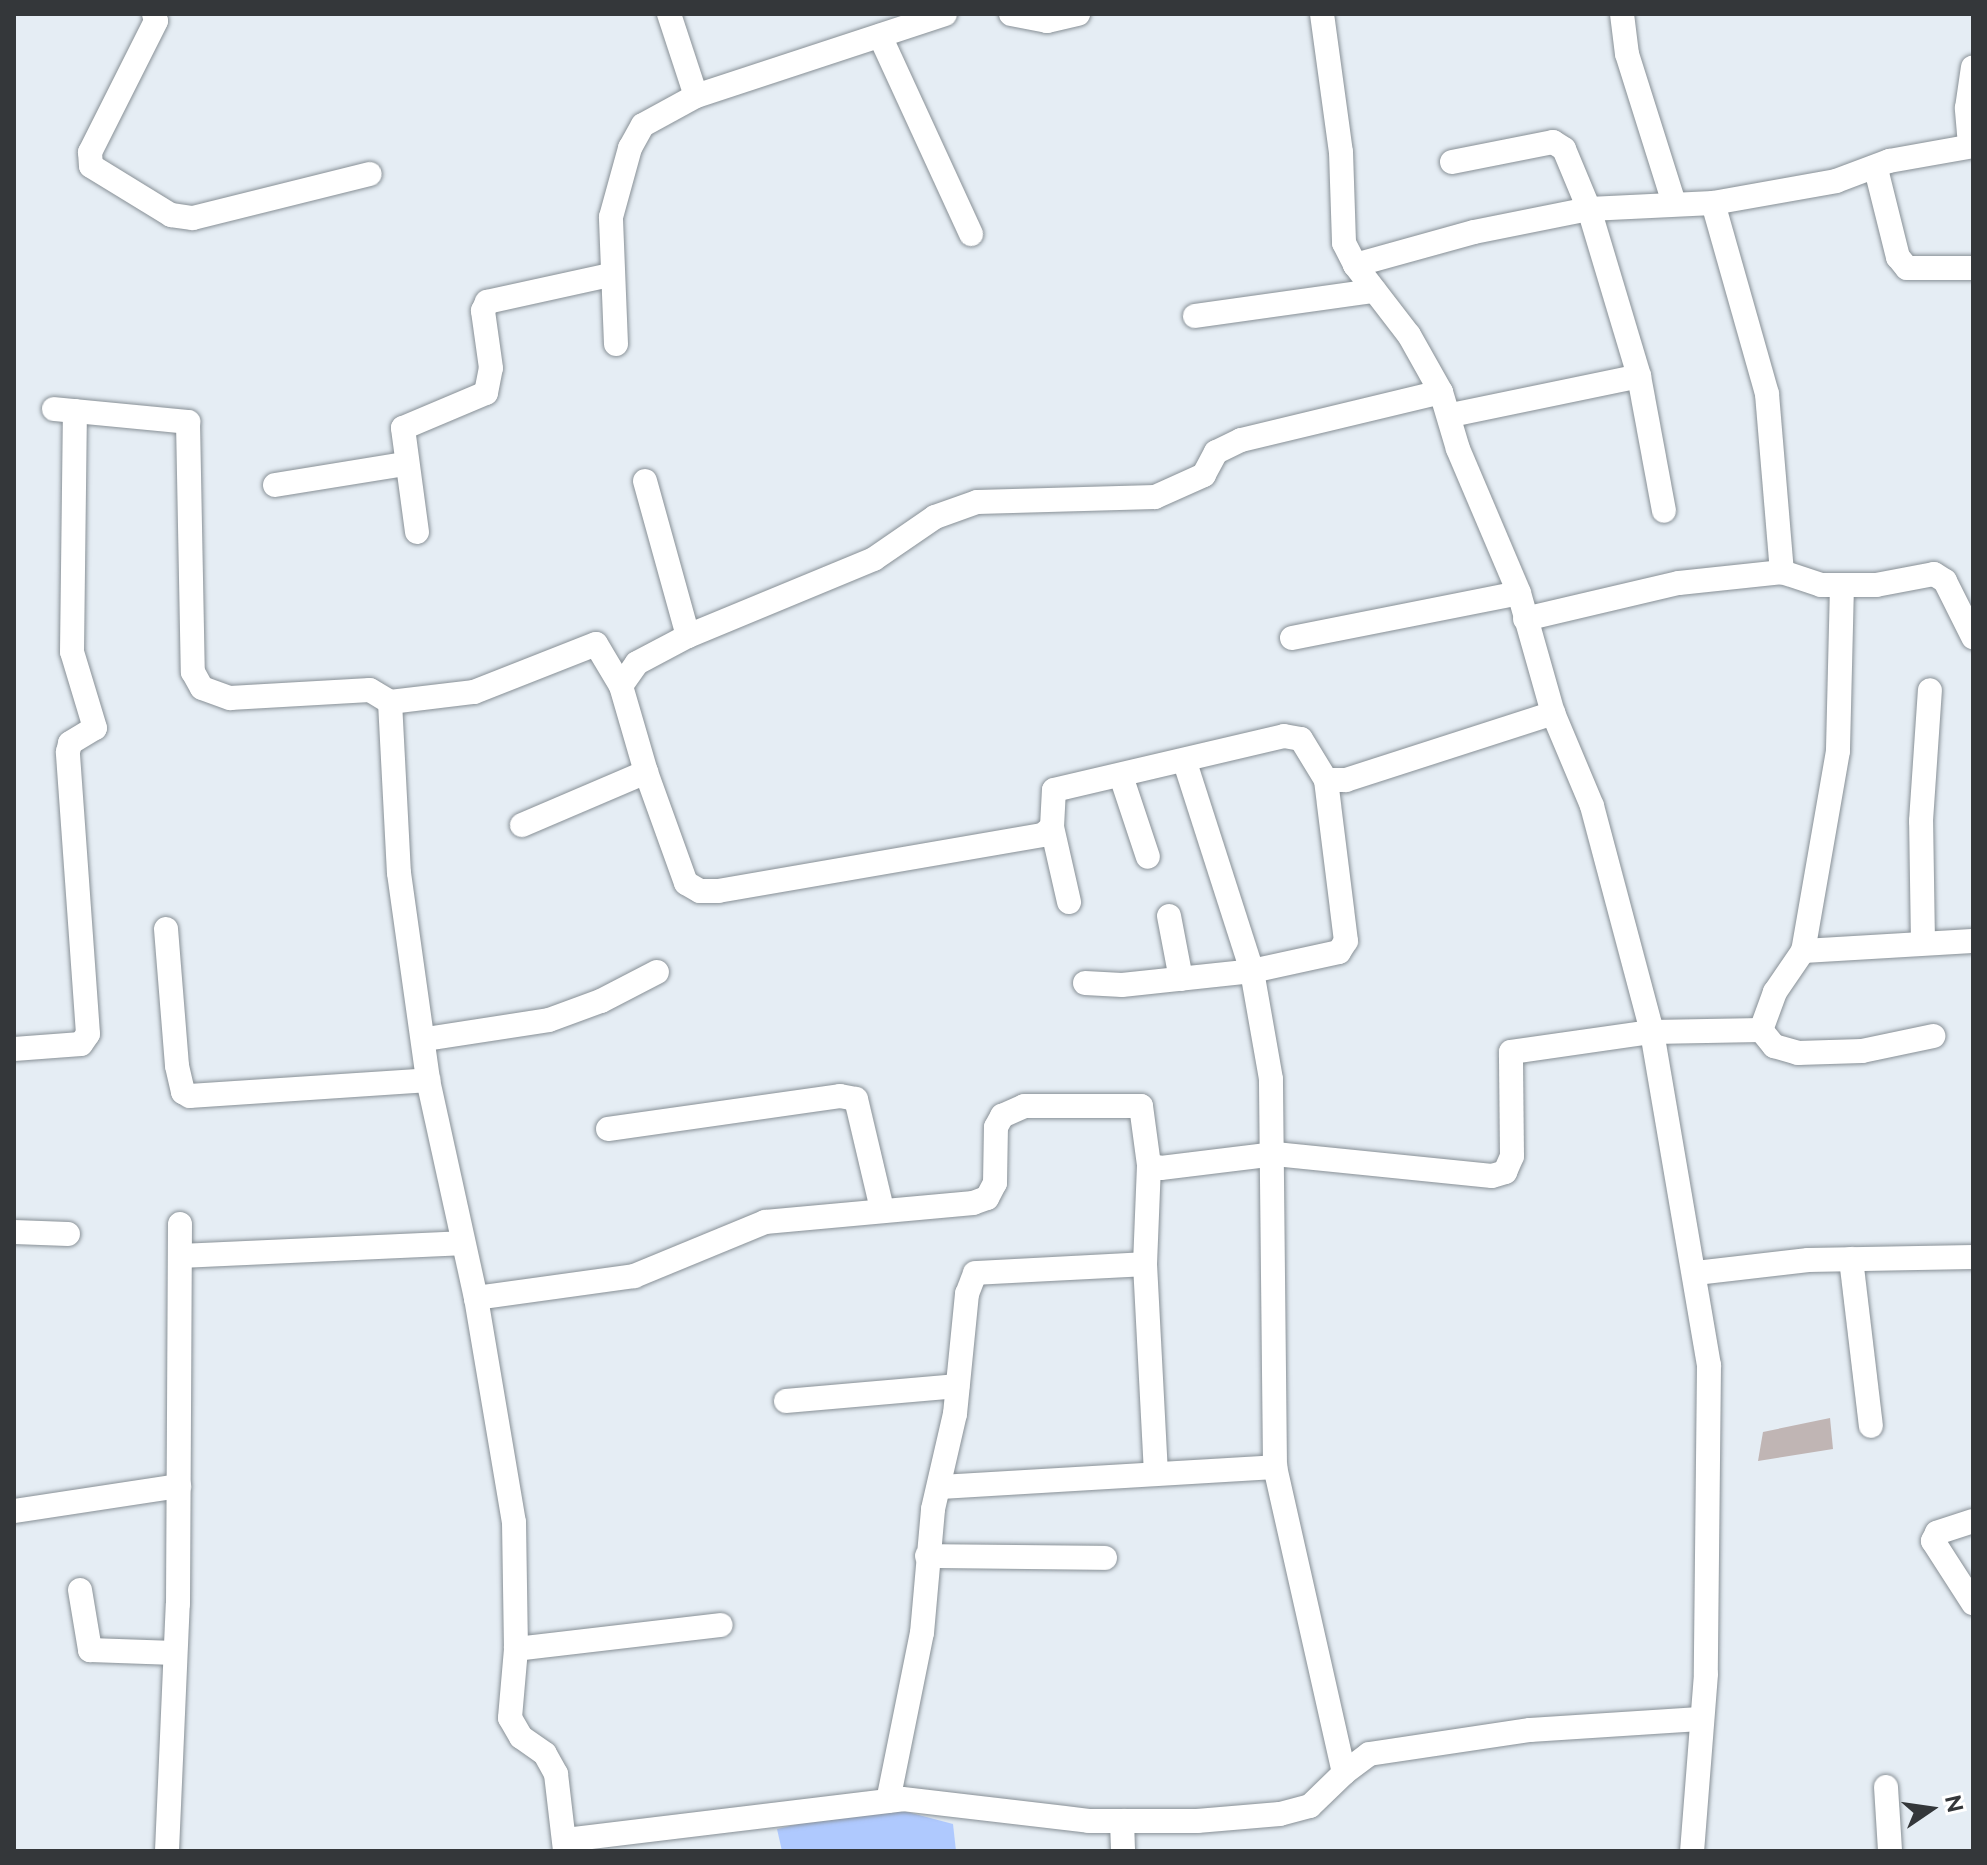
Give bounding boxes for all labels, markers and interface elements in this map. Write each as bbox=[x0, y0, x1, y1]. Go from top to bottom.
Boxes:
north arrow bbox=[1891, 1769, 1971, 1849]
text: N bbox=[1940, 1792, 1969, 1815]

